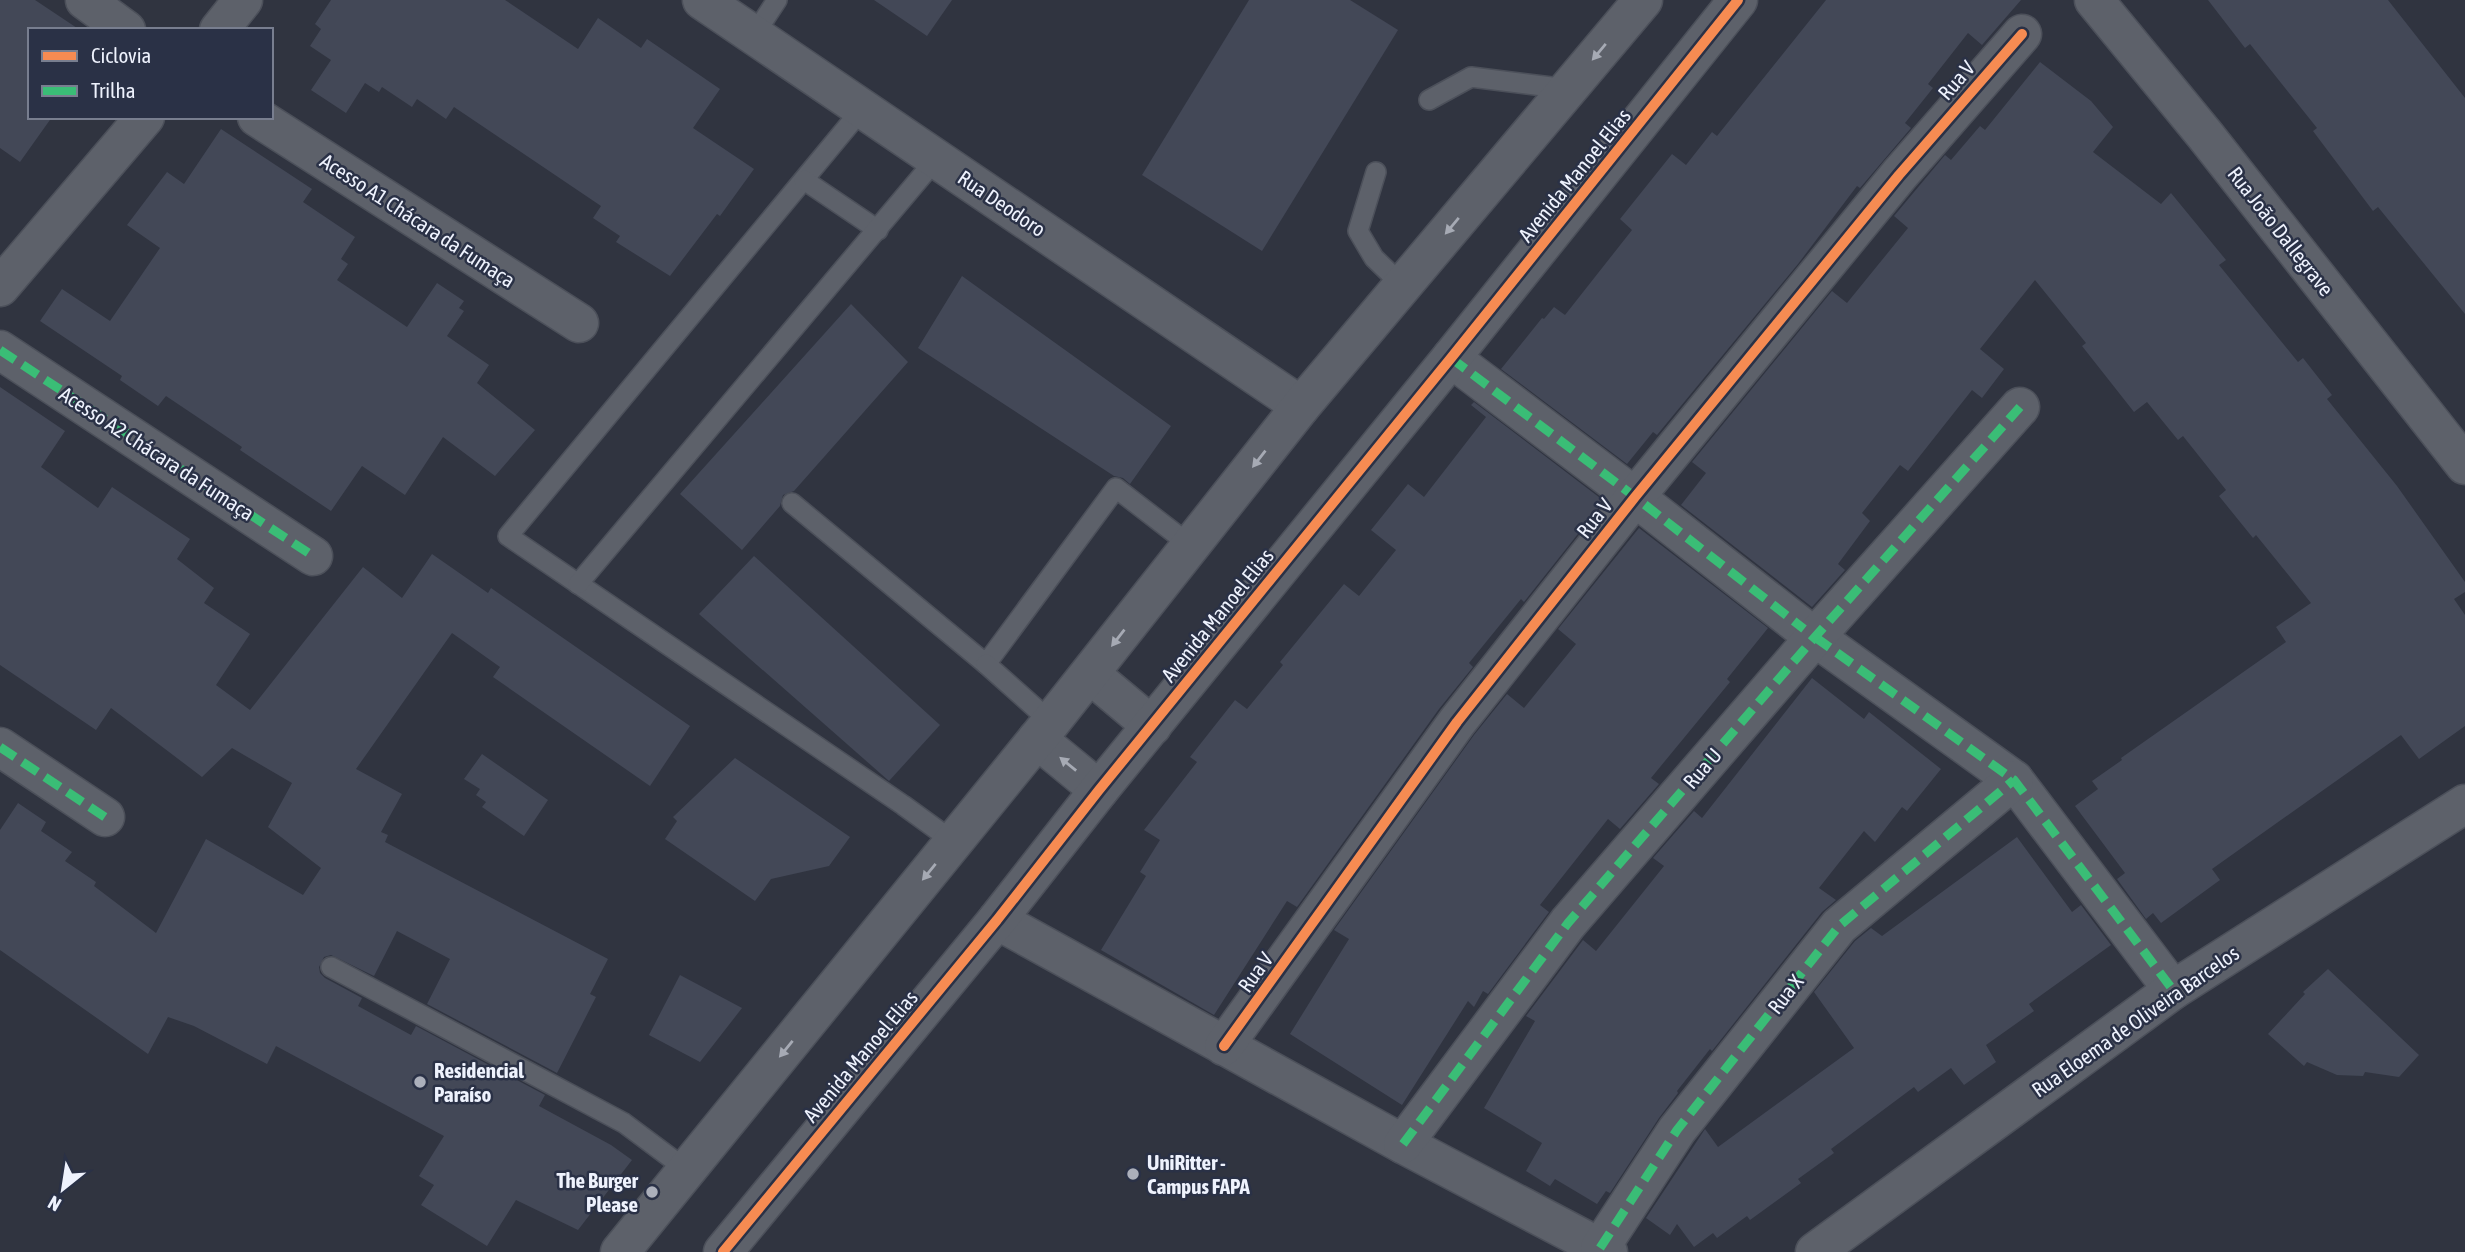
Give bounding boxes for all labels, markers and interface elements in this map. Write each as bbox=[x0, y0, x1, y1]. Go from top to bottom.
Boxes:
legend bbox=[28, 28, 273, 119]
text: Ciclovia bbox=[91, 43, 151, 67]
one-way arrow bbox=[1592, 44, 1607, 61]
street label: Rua V bbox=[1933, 55, 1980, 104]
text: Trilha bbox=[91, 78, 136, 102]
street label: Avenida Manoel Elias bbox=[1513, 104, 1635, 246]
street label: Acesso A1 Chácara da Fumaça bbox=[316, 148, 520, 292]
street label: Rua João Dallegrave bbox=[2223, 162, 2339, 300]
street label: Rua Deodoro bbox=[954, 165, 1050, 241]
one-way arrow bbox=[1444, 217, 1460, 235]
street label: Acesso A2 Chácara da Fumaça bbox=[55, 381, 259, 525]
one-way arrow bbox=[1251, 450, 1266, 468]
street label: Rua V bbox=[1571, 493, 1617, 543]
street label: Avenida Manoel Elias bbox=[1156, 544, 1278, 686]
one-way arrow bbox=[1110, 628, 1125, 646]
street label: Rua U bbox=[1678, 743, 1726, 793]
one-way arrow bbox=[1060, 757, 1078, 772]
one-way arrow bbox=[922, 864, 937, 881]
street label: Rua Eloema de Oliveira Barcelos bbox=[2027, 940, 2243, 1102]
street label: Rua V bbox=[1232, 947, 1278, 997]
street label: Rua X bbox=[1762, 969, 1808, 1018]
street label: Avenida Manoel Elias bbox=[798, 985, 922, 1127]
one-way arrow bbox=[778, 1039, 793, 1057]
place label: Residencial Paraíso bbox=[434, 1058, 524, 1106]
marker: Residencial Paraíso bbox=[412, 1074, 428, 1090]
place label: UniRitter - Campus FAPA bbox=[1147, 1150, 1251, 1198]
north arrow bbox=[28, 1154, 98, 1224]
marker: UniRitter - Campus FAPA bbox=[1125, 1166, 1141, 1182]
place label: The Burger Please bbox=[557, 1168, 639, 1216]
marker: The Burger Please bbox=[644, 1184, 660, 1200]
text: N bbox=[44, 1191, 65, 1216]

